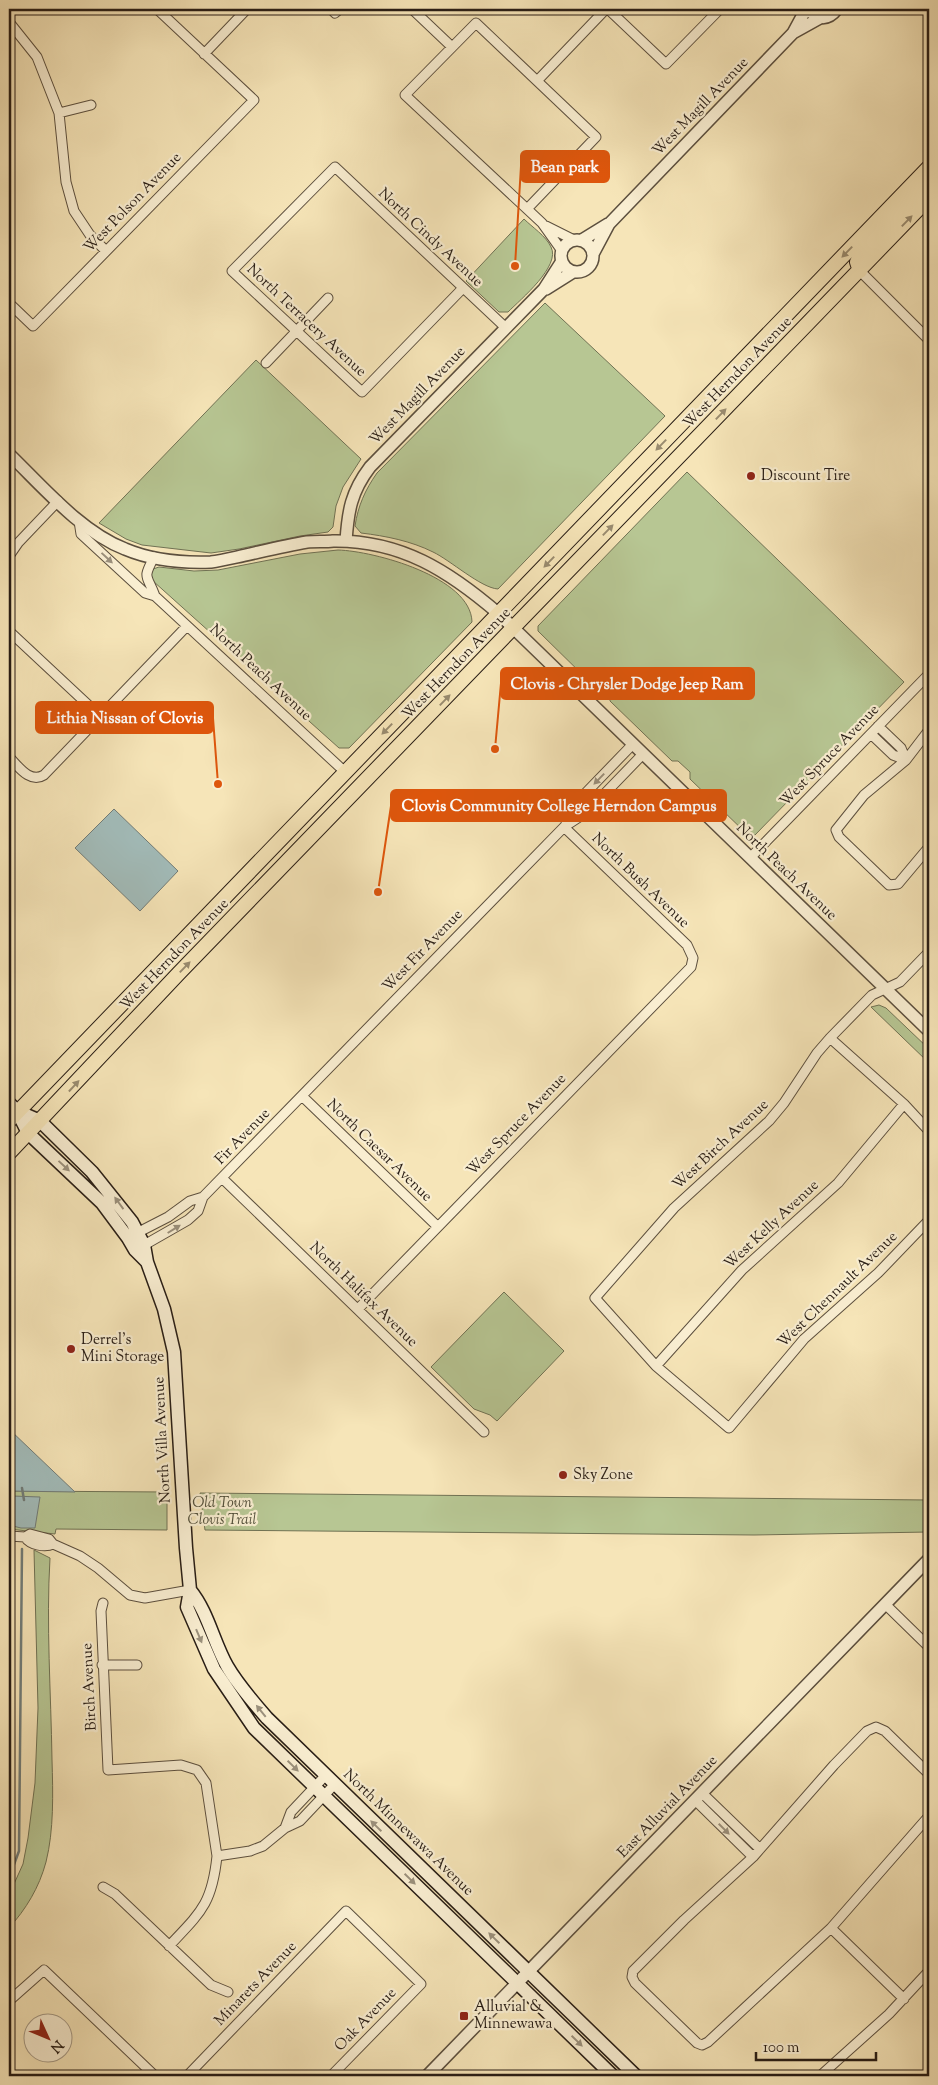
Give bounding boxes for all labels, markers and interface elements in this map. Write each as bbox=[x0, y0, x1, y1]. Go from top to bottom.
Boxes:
street label: West Magill Avenue bbox=[648, 53, 754, 161]
street label: West Polson Avenue bbox=[79, 148, 187, 258]
callout: Bean park bbox=[521, 151, 609, 182]
text: Bean park bbox=[531, 157, 600, 180]
street label: North Cindy Avenue bbox=[373, 184, 487, 292]
one-way arrow bbox=[901, 216, 913, 228]
one-way arrow bbox=[841, 246, 853, 258]
street label: North Terracery Avenue bbox=[241, 260, 371, 382]
street label: West Herndon Avenue bbox=[679, 312, 797, 434]
street label: West Magill Avenue bbox=[365, 342, 471, 450]
one-way arrow bbox=[715, 408, 727, 420]
one-way arrow bbox=[655, 439, 667, 451]
place label: Discount Tire bbox=[761, 466, 850, 487]
marker: Discount Tire bbox=[745, 470, 757, 482]
one-way arrow bbox=[602, 525, 614, 537]
one-way arrow bbox=[100, 552, 112, 564]
one-way arrow bbox=[543, 556, 555, 568]
street label: West Herndon Avenue bbox=[398, 603, 516, 725]
street label: North Peach Avenue bbox=[204, 620, 316, 726]
callout: Clovis - Chrysler Dodge Jeep Ram bbox=[501, 668, 754, 699]
text: Clovis - Chrysler Dodge Jeep Ram bbox=[510, 674, 744, 697]
one-way arrow bbox=[438, 694, 450, 706]
street label: West Spruce Avenue bbox=[776, 700, 884, 812]
callout: Lithia Nissan of Clovis bbox=[36, 702, 213, 733]
text: Lithia Nissan of Clovis bbox=[47, 708, 203, 731]
one-way arrow bbox=[381, 723, 393, 735]
one-way arrow bbox=[593, 773, 605, 785]
callout: Clovis Community College Herndon Campus bbox=[391, 790, 726, 821]
text: Clovis Community College Herndon Campus bbox=[402, 796, 716, 819]
street label: North Peach Avenue bbox=[731, 818, 841, 926]
street label: North Bush Avenue bbox=[586, 829, 694, 933]
street label: West Herndon Avenue bbox=[116, 894, 234, 1016]
street label: West Fir Avenue bbox=[378, 905, 468, 997]
one-way arrow bbox=[179, 961, 191, 973]
street label: West Spruce Avenue bbox=[463, 1069, 571, 1181]
one-way arrow bbox=[68, 1080, 80, 1092]
street label: North Caesar Avenue bbox=[321, 1095, 437, 1207]
street label: West Birch Avenue bbox=[668, 1095, 774, 1195]
street label: Fir Avenue bbox=[211, 1104, 275, 1170]
one-way arrow bbox=[57, 1160, 69, 1172]
street label: West Kelly Avenue bbox=[720, 1176, 824, 1274]
one-way arrow bbox=[113, 1197, 124, 1210]
one-way arrow bbox=[167, 1224, 180, 1233]
street label: West Chennault Avenue bbox=[773, 1227, 903, 1353]
street label: North Halifax Avenue bbox=[304, 1238, 422, 1352]
place label: Derrel's Mini Storage bbox=[81, 1330, 164, 1368]
marker: Derrel's Mini Storage bbox=[65, 1343, 77, 1355]
street label: North Villa Avenue bbox=[149, 1376, 177, 1504]
place label: Sky Zone bbox=[573, 1465, 633, 1486]
marker: Sky Zone bbox=[557, 1469, 569, 1481]
park label: Old Town Clovis Trail bbox=[188, 1493, 257, 1531]
one-way arrow bbox=[196, 1628, 204, 1643]
street label: Birch Avenue bbox=[77, 1642, 103, 1732]
one-way arrow bbox=[256, 1705, 267, 1718]
street label: East Alluvial Avenue bbox=[613, 1751, 723, 1863]
one-way arrow bbox=[286, 1760, 298, 1772]
street label: North Minnewawa Avenue bbox=[338, 1765, 478, 1901]
one-way arrow bbox=[371, 1820, 383, 1832]
one-way arrow bbox=[718, 1822, 730, 1834]
one-way arrow bbox=[403, 1873, 415, 1885]
one-way arrow bbox=[488, 1932, 500, 1944]
street label: Minarets Avenue bbox=[210, 1937, 302, 2031]
street label: Oak Avenue bbox=[330, 1983, 402, 2057]
place label: Alluvial & Minnewawa bbox=[474, 1997, 553, 2035]
marker: Alluvial & Minnewawa bbox=[458, 2010, 470, 2022]
north arrow bbox=[22, 2012, 72, 2062]
scale bar bbox=[756, 2030, 876, 2062]
text: N bbox=[45, 2035, 67, 2057]
one-way arrow bbox=[570, 2035, 582, 2047]
text: 100 m bbox=[763, 2038, 800, 2059]

